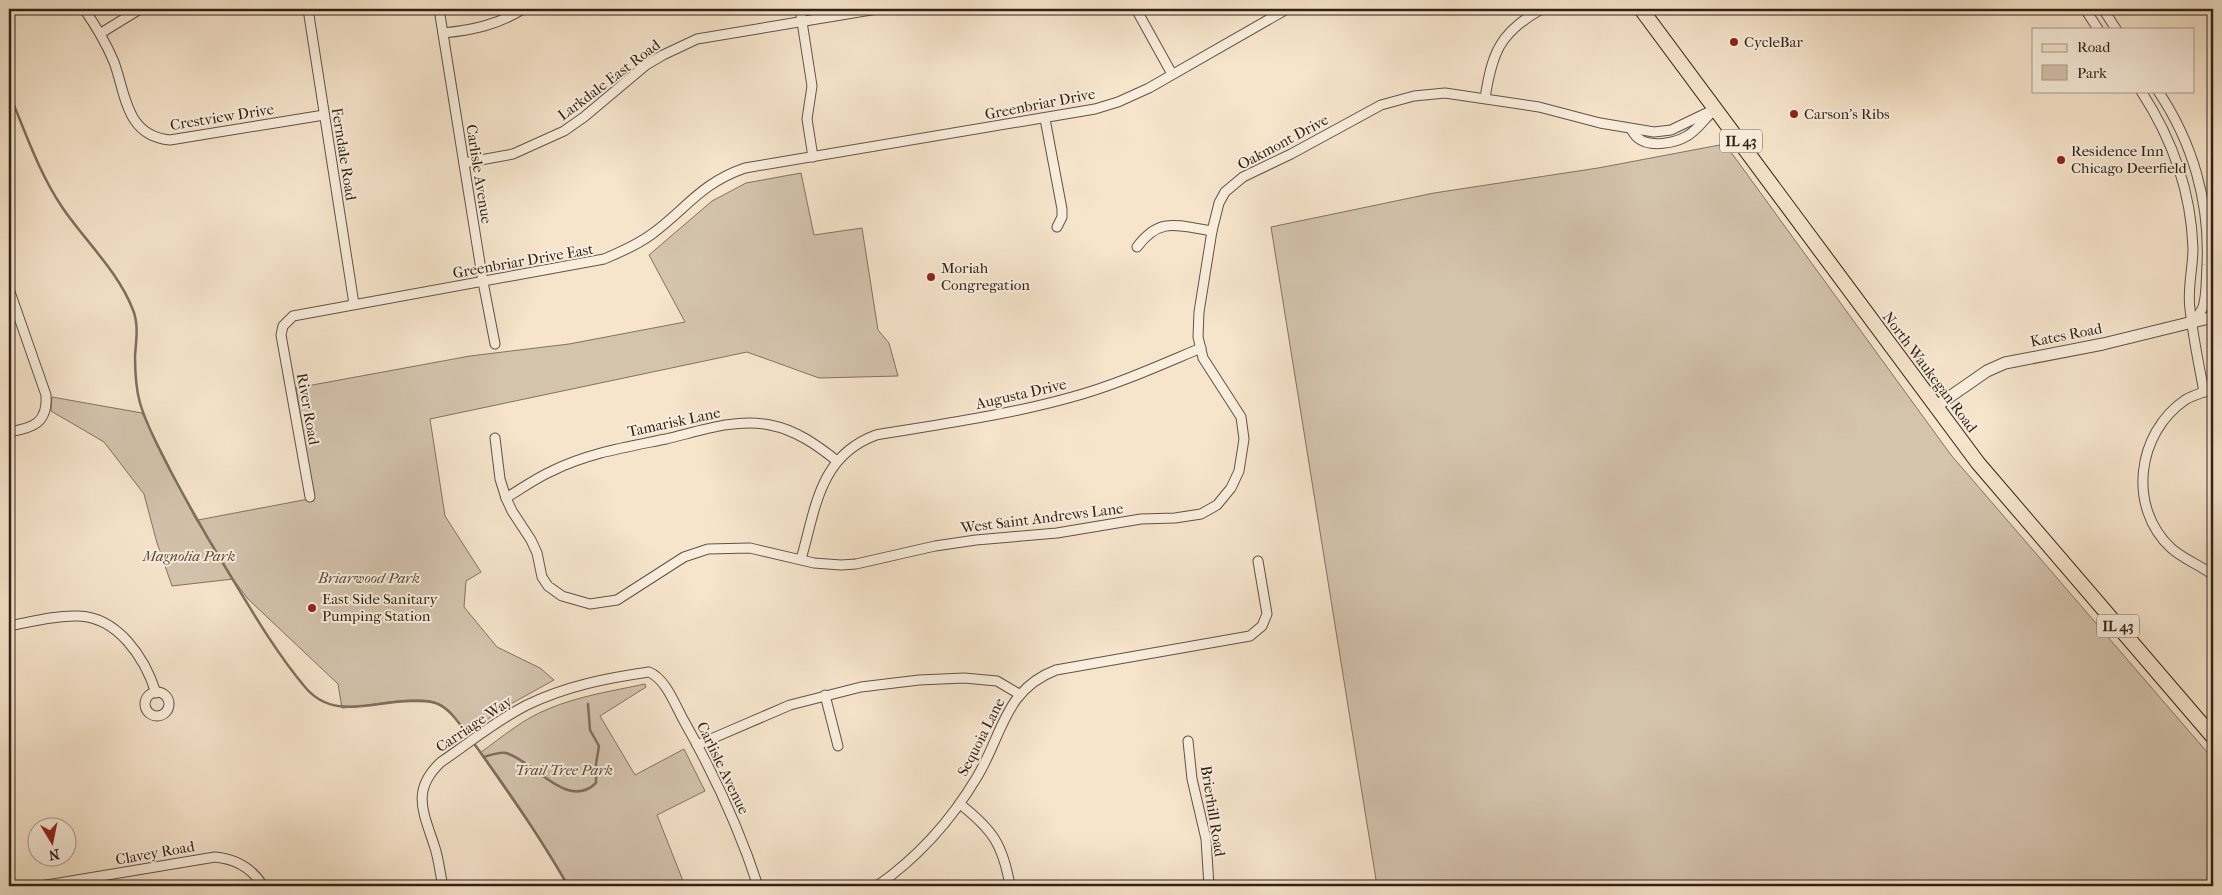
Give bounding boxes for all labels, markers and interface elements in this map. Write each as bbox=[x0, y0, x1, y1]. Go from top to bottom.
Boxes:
legend bbox=[2032, 28, 2194, 92]
place label: CycleBar bbox=[1744, 33, 1803, 51]
street label: Larkdale East Road bbox=[554, 35, 664, 124]
marker: CycleBar bbox=[1728, 36, 1740, 48]
text: Road bbox=[2077, 38, 2111, 56]
text: Park bbox=[2077, 64, 2107, 82]
street label: Greenbriar Drive bbox=[983, 84, 1097, 124]
street label: Crestview Drive bbox=[169, 100, 276, 134]
place label: Carson's Ribs bbox=[1804, 105, 1890, 123]
street label: Ferndale Road bbox=[328, 106, 360, 202]
marker: Carson's Ribs bbox=[1788, 108, 1800, 120]
street label: Oakmont Drive bbox=[1235, 110, 1332, 173]
street label: Carlisle Avenue bbox=[462, 123, 496, 226]
road number: IL 43 bbox=[1720, 130, 1762, 152]
place label: Residence Inn Chicago Deerfield bbox=[2071, 142, 2188, 177]
marker: Residence Inn Chicago Deerfield bbox=[2055, 154, 2067, 166]
street label: Greenbriar Drive East bbox=[451, 240, 595, 282]
place label: Moriah Congregation bbox=[941, 259, 1030, 294]
marker: Moriah Congregation bbox=[925, 271, 937, 283]
street label: North Waukegan Road bbox=[1879, 308, 1982, 437]
street label: Kates Road bbox=[2028, 319, 2104, 351]
street label: River Road bbox=[293, 372, 323, 447]
street label: Augusta Drive bbox=[973, 375, 1069, 413]
street label: Tamarisk Lane bbox=[626, 403, 723, 441]
street label: West Saint Andrews Lane bbox=[959, 499, 1125, 537]
park label: Magnolia Park bbox=[142, 547, 235, 565]
park label: Briarwood Park bbox=[317, 569, 420, 587]
place label: East Side Sanitary Pumping Station bbox=[322, 590, 438, 625]
marker: East Side Sanitary Pumping Station bbox=[306, 602, 318, 614]
road number: IL 43 bbox=[2097, 614, 2139, 638]
street label: Carriage Way bbox=[432, 691, 516, 756]
street label: Sequoia Lane bbox=[954, 694, 1009, 779]
street label: Carlisle Avenue bbox=[693, 719, 753, 818]
park label: Trail Tree Park bbox=[515, 761, 613, 779]
street label: Brierhill Road bbox=[1197, 764, 1229, 859]
north arrow bbox=[28, 818, 78, 868]
street label: Clavey Road bbox=[114, 837, 197, 869]
text: N bbox=[47, 845, 61, 864]

